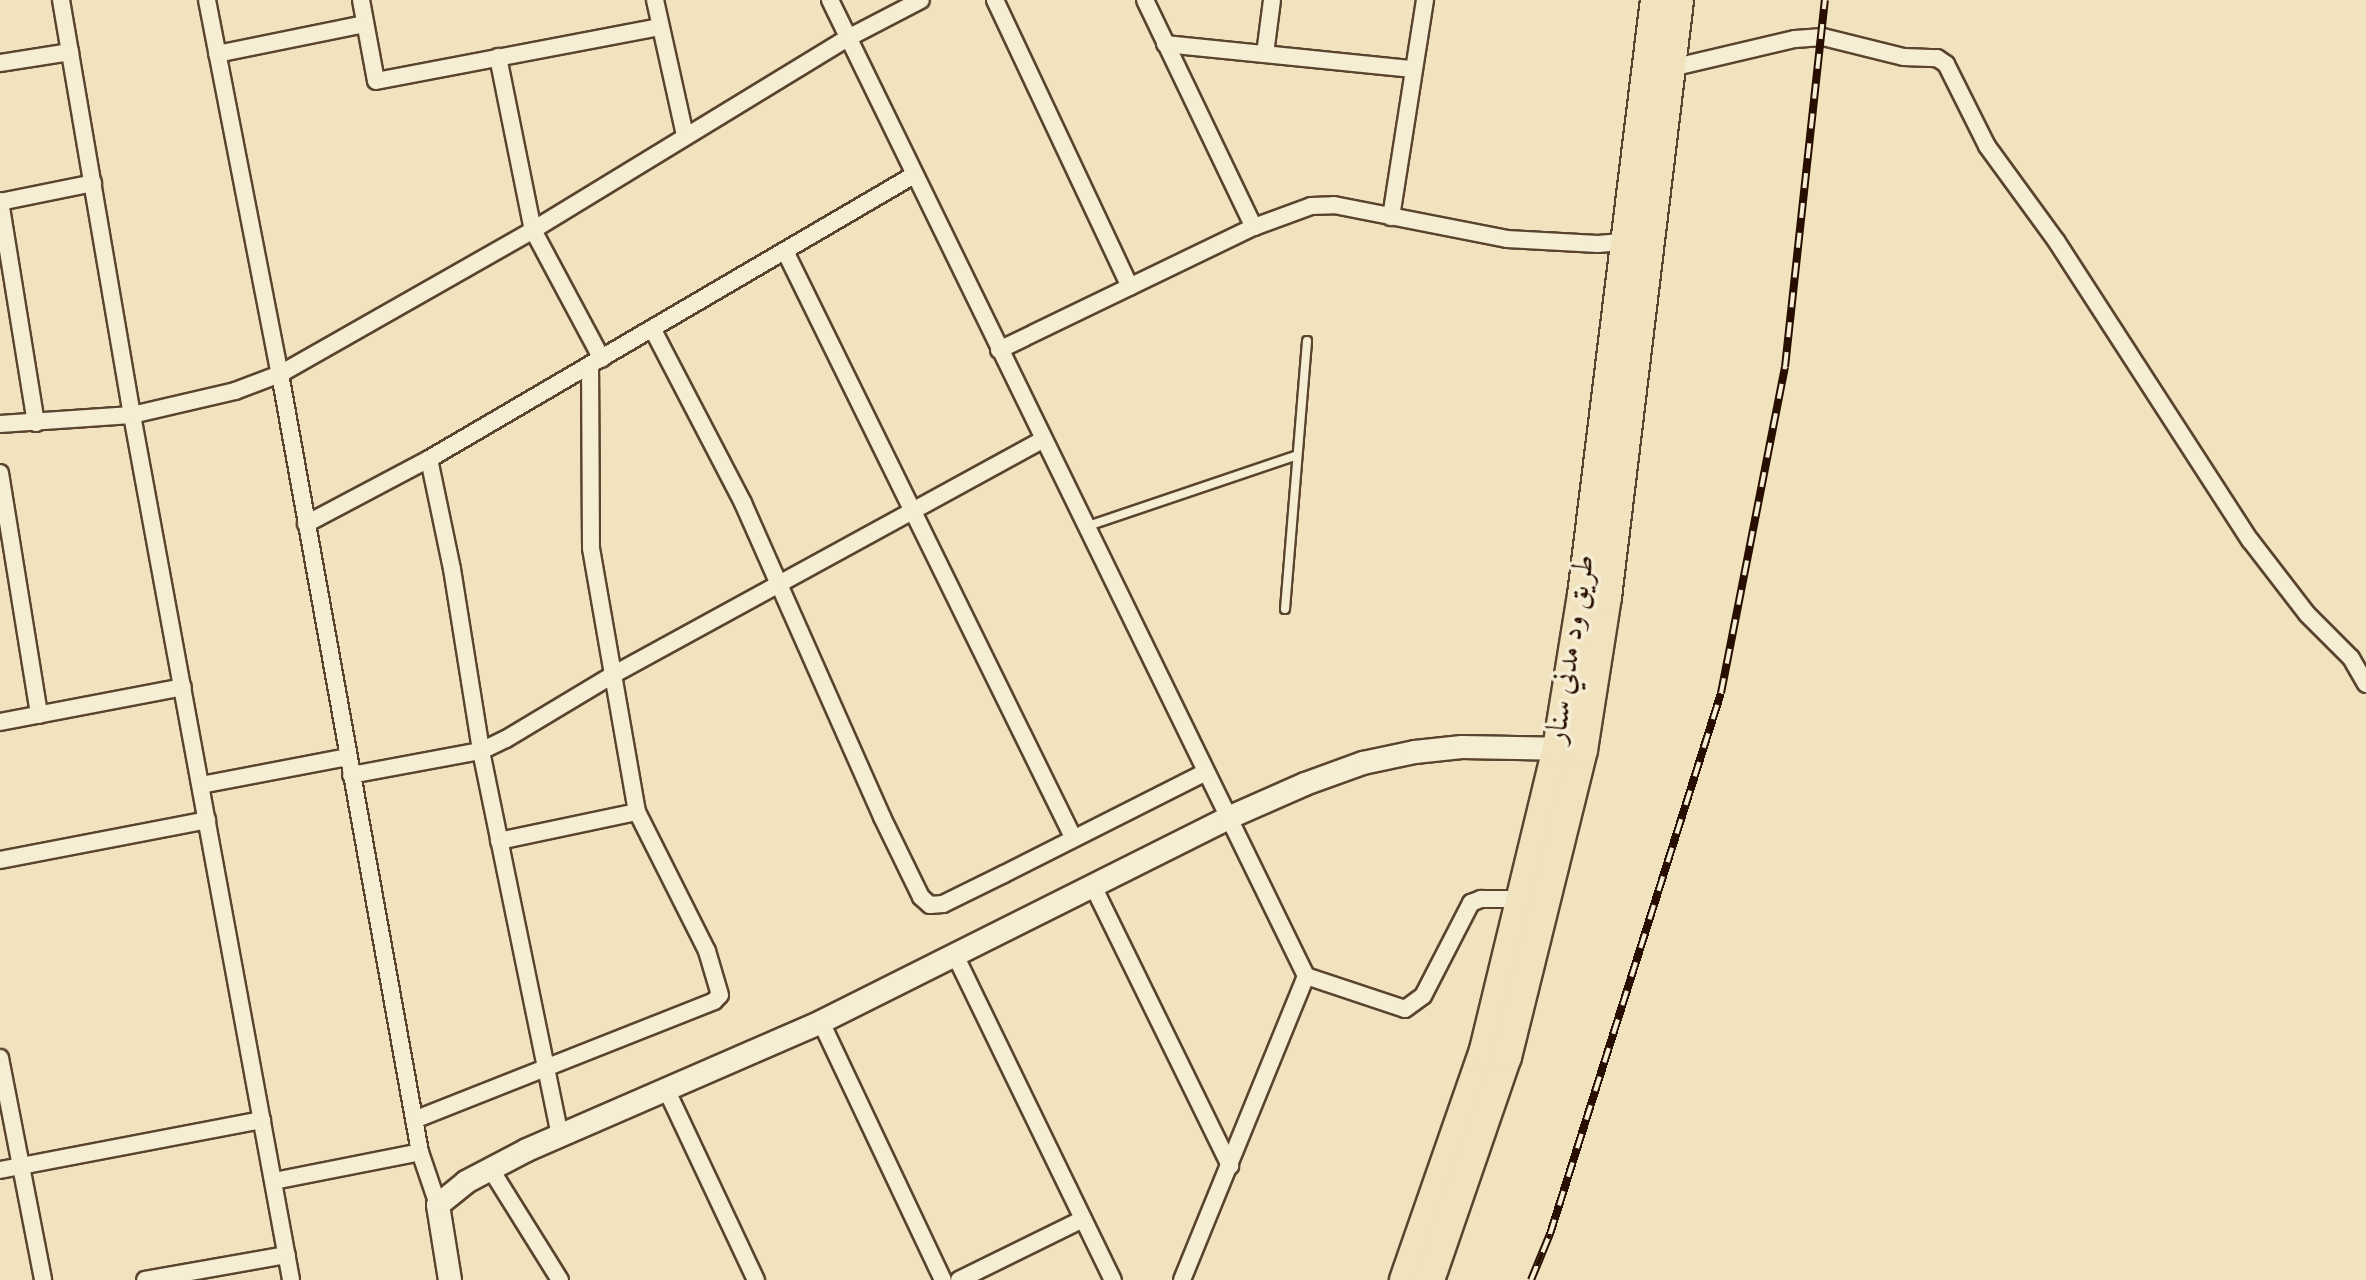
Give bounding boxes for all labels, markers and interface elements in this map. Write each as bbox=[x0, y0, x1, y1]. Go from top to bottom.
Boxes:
street label: طريق ود مدني سنار bbox=[1539, 552, 1605, 746]

